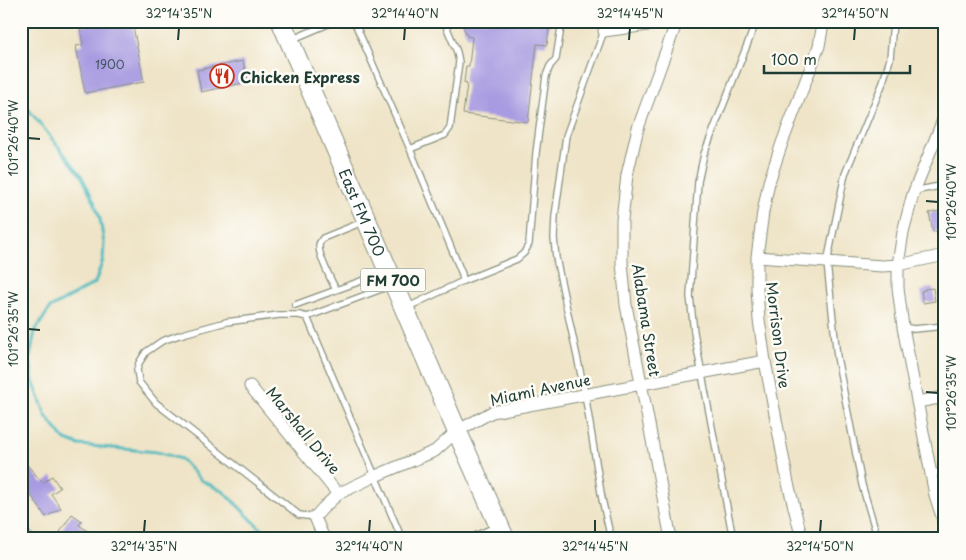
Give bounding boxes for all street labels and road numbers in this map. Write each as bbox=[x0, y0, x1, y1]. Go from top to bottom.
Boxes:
street label: East FM 700 bbox=[334, 165, 392, 260]
street label: Alabama Street bbox=[627, 262, 667, 378]
road number: FM 700 bbox=[360, 268, 426, 292]
street label: Morrison Drive bbox=[761, 280, 797, 390]
street label: Miami Avenue bbox=[488, 367, 592, 411]
street label: Marshall Drive bbox=[261, 381, 347, 479]

